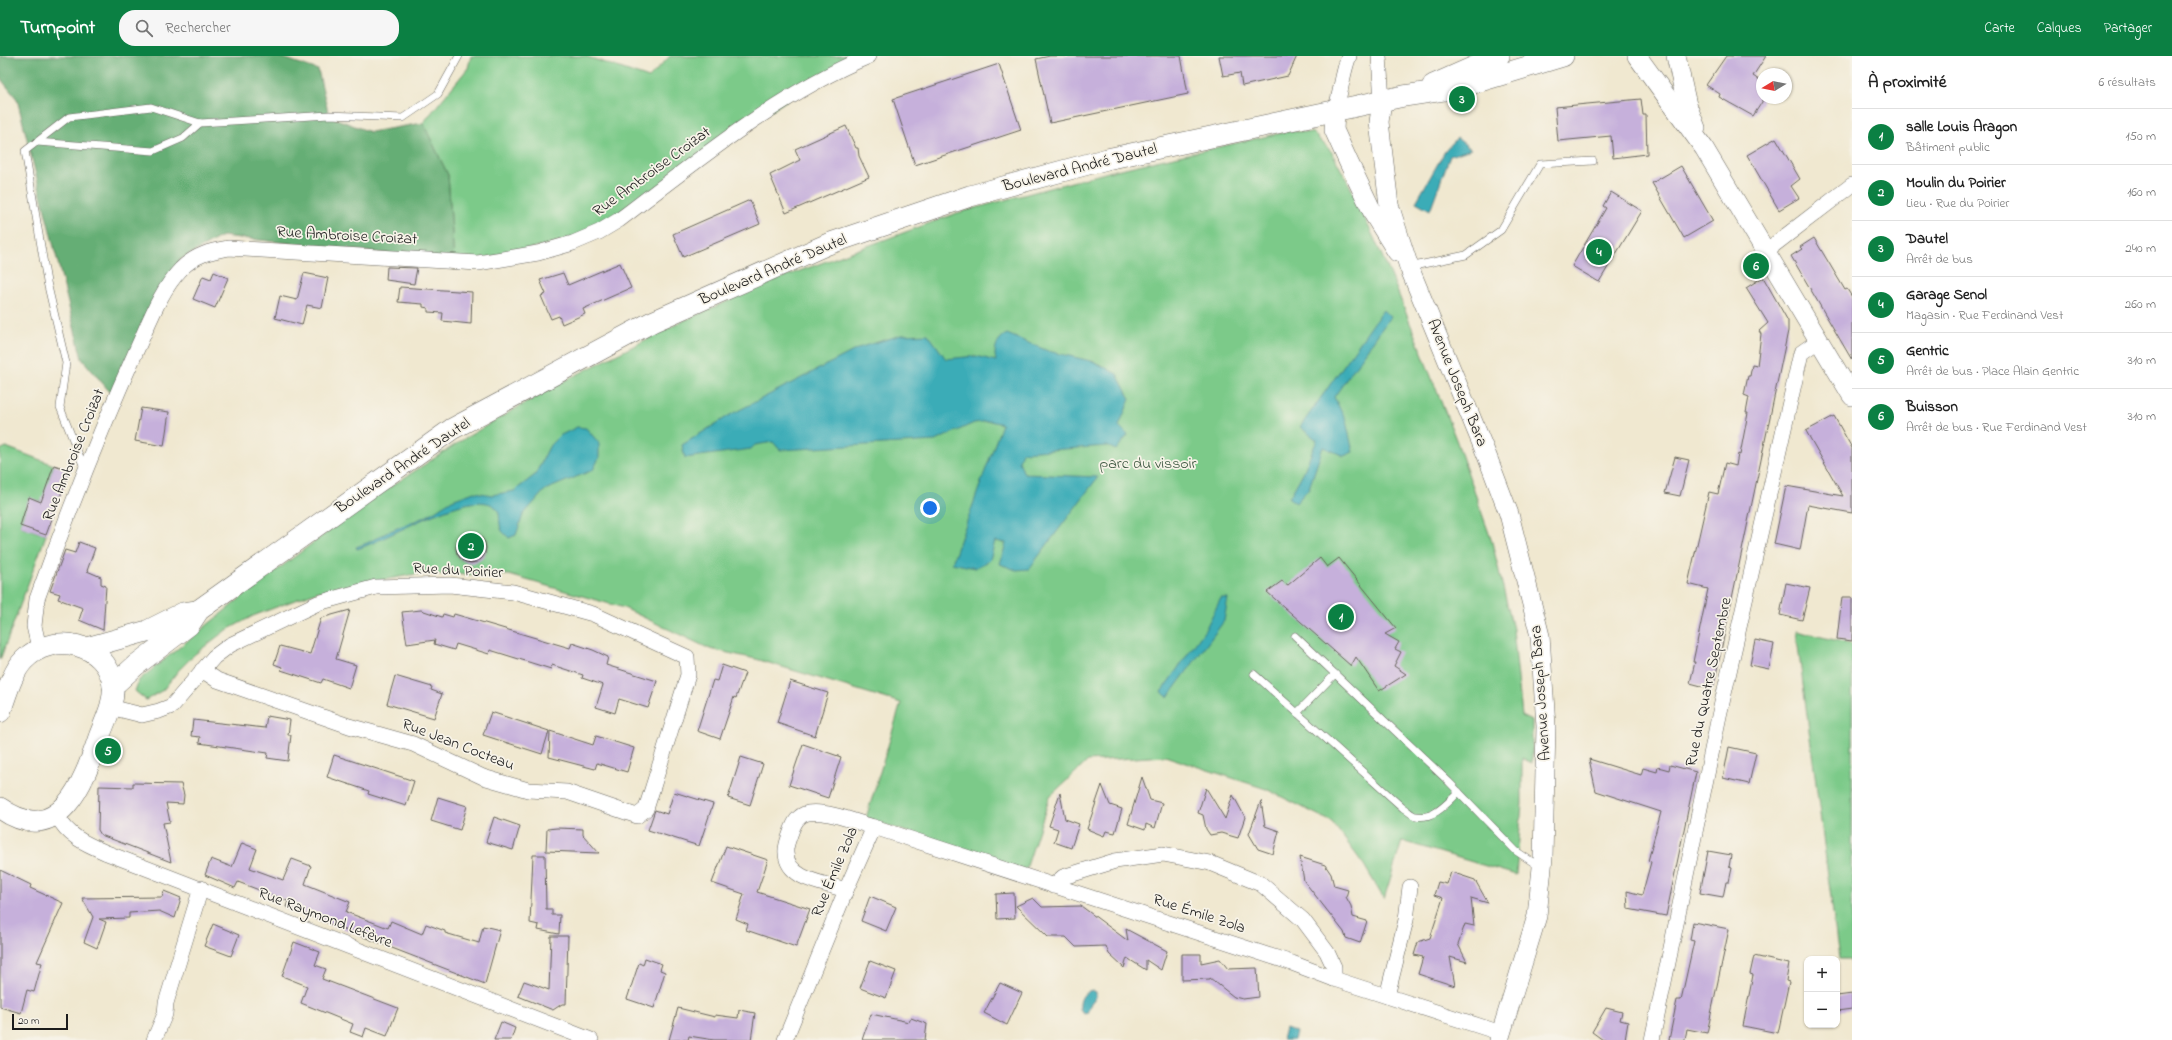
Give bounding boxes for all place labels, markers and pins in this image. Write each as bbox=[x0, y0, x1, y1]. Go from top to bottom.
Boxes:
pin: 3 bbox=[1449, 84, 1475, 114]
pin: 4 bbox=[1586, 237, 1612, 267]
pin: 6 bbox=[1743, 251, 1769, 281]
pin: 2 bbox=[458, 531, 484, 561]
pin: 1 bbox=[1328, 602, 1354, 632]
pin: 5 bbox=[95, 736, 121, 766]

